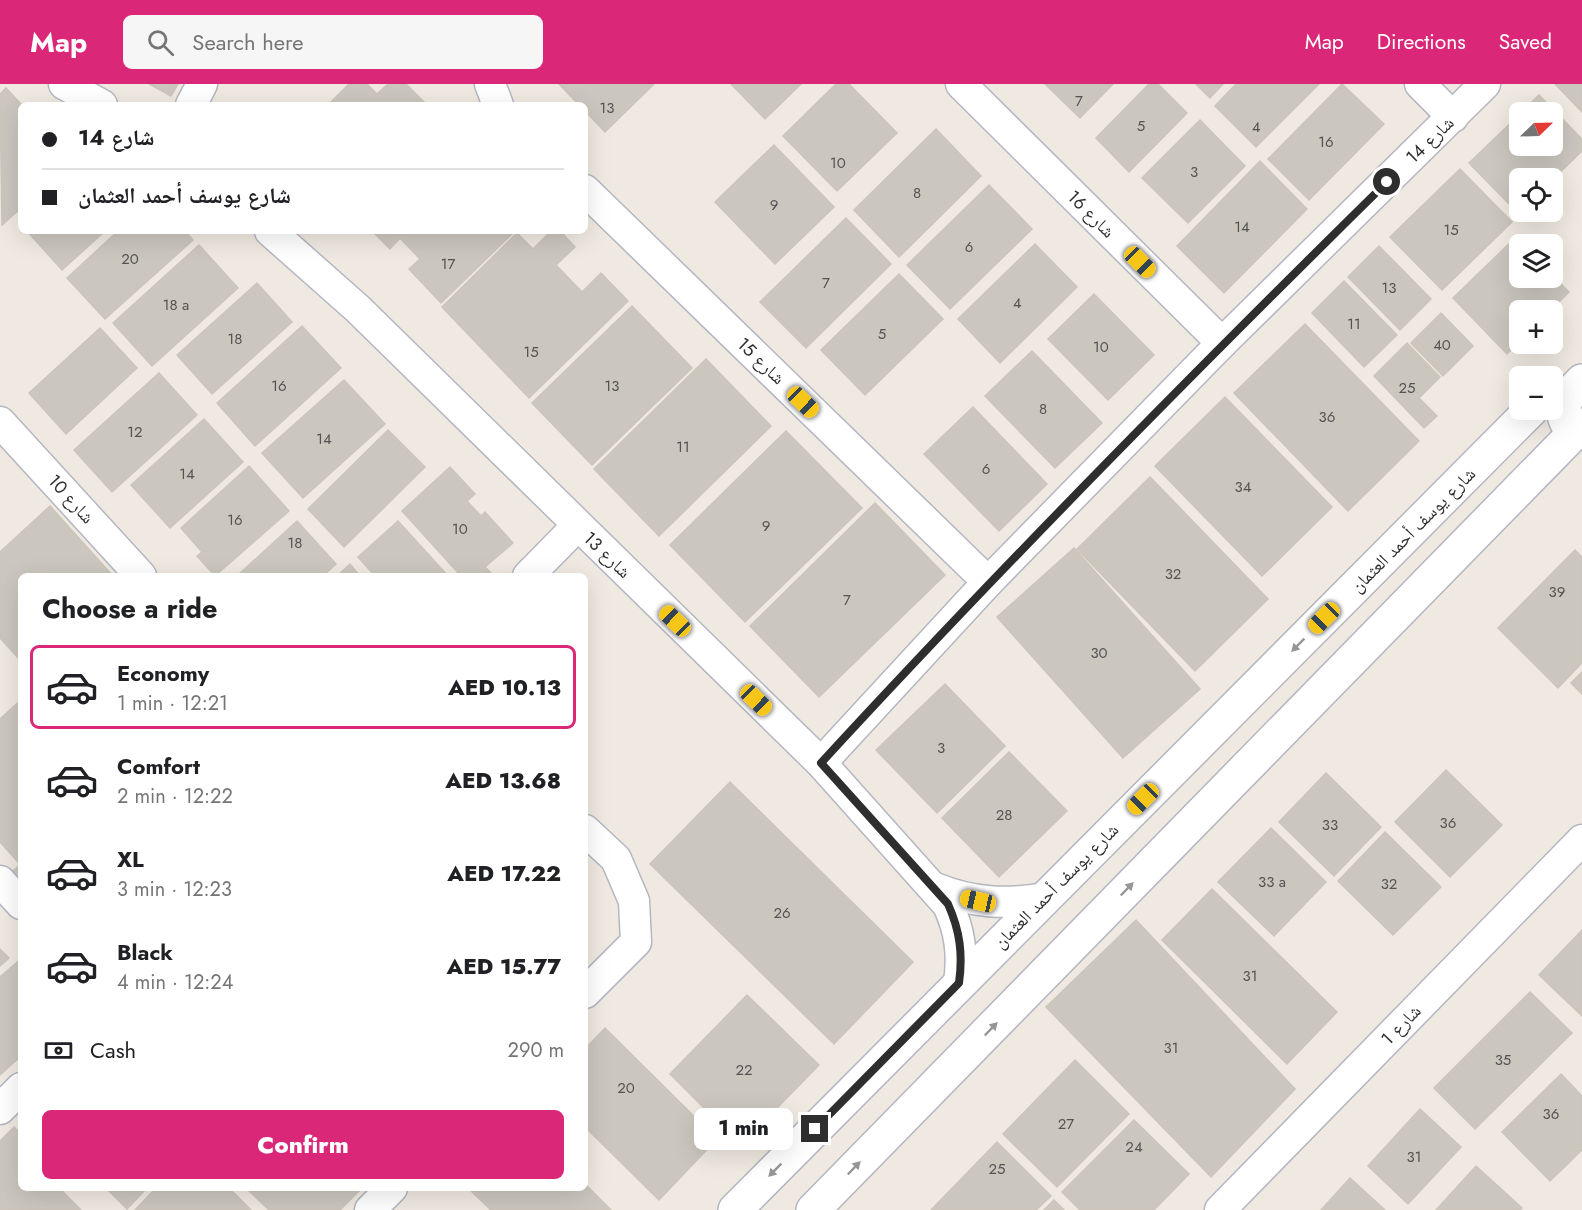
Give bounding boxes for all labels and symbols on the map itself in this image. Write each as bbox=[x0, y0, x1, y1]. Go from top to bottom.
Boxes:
house number: 7 bbox=[1075, 90, 1083, 112]
house number: 13 bbox=[600, 97, 614, 119]
north arrow bbox=[1509, 102, 1563, 156]
street label: شارع 14 bbox=[1400, 110, 1460, 170]
house number: 5 bbox=[1137, 115, 1145, 137]
house number: 4 bbox=[1252, 116, 1261, 138]
house number: 16 bbox=[1318, 131, 1334, 153]
house number: 10 bbox=[830, 152, 846, 174]
house number: 3 bbox=[1190, 161, 1198, 183]
route start bbox=[1373, 168, 1400, 195]
house number: 8 bbox=[913, 182, 921, 204]
street label: شارع 16 bbox=[1061, 184, 1121, 244]
house number: 9 bbox=[770, 194, 778, 216]
house number: 14 bbox=[1234, 216, 1250, 238]
house number: 15 bbox=[1443, 219, 1459, 241]
house number: 6 bbox=[965, 236, 973, 258]
car bbox=[1121, 243, 1159, 281]
house number: 20 bbox=[121, 248, 139, 270]
house number: 17 bbox=[441, 253, 455, 275]
house number: 7 bbox=[822, 272, 830, 294]
house number: 13 bbox=[1382, 277, 1396, 299]
house number: 4 bbox=[1013, 292, 1022, 314]
house number: 18 a bbox=[163, 294, 189, 316]
house number: 11 bbox=[1347, 313, 1361, 335]
house number: 5 bbox=[878, 323, 886, 345]
house number: 18 bbox=[228, 328, 242, 350]
street label: شارع 15 bbox=[731, 332, 791, 390]
house number: 40 bbox=[1433, 334, 1451, 356]
house number: 10 bbox=[1093, 336, 1109, 358]
house number: 15 bbox=[523, 341, 539, 363]
house number: 16 bbox=[271, 375, 287, 397]
house number: 13 bbox=[605, 375, 619, 397]
house number: 25 bbox=[1399, 377, 1416, 399]
car bbox=[784, 383, 822, 421]
house number: 8 bbox=[1039, 398, 1047, 420]
house number: 36 bbox=[1319, 406, 1335, 428]
house number: 12 bbox=[127, 421, 143, 443]
house number: 14 bbox=[316, 428, 332, 450]
house number: 11 bbox=[676, 436, 690, 458]
house number: 6 bbox=[982, 458, 990, 480]
street label: شارع يوسف أحمد العثمان bbox=[1344, 461, 1482, 599]
house number: 14 bbox=[179, 463, 195, 485]
street label: شارع 10 bbox=[42, 469, 100, 529]
house number: 34 bbox=[1235, 476, 1252, 498]
house number: 16 bbox=[227, 509, 243, 531]
house number: 9 bbox=[762, 515, 770, 537]
house number: 10 bbox=[452, 518, 468, 540]
street label: شارع 13 bbox=[577, 526, 637, 584]
house number: 18 bbox=[288, 532, 302, 554]
house number: 32 bbox=[1165, 563, 1181, 585]
house number: 39 bbox=[1549, 581, 1565, 603]
house number: 7 bbox=[843, 589, 851, 611]
car bbox=[1305, 599, 1343, 637]
car bbox=[656, 602, 694, 640]
one-way arrow bbox=[1291, 638, 1305, 652]
house number: 30 bbox=[1090, 642, 1108, 664]
car bbox=[737, 681, 775, 719]
house number: 3 bbox=[937, 737, 945, 759]
car bbox=[1124, 780, 1162, 818]
house number: 28 bbox=[996, 804, 1012, 826]
house number: 36 bbox=[1440, 812, 1456, 834]
house number: 33 bbox=[1322, 814, 1338, 836]
street label: شارع يوسف أحمد العثمان bbox=[987, 817, 1125, 955]
house number: 33 a bbox=[1258, 871, 1286, 893]
house number: 32 bbox=[1381, 873, 1397, 895]
one-way arrow bbox=[1119, 883, 1133, 897]
car bbox=[958, 888, 998, 914]
house number: 26 bbox=[773, 902, 791, 924]
house number: 31 bbox=[1243, 965, 1257, 987]
street label: شارع 1 bbox=[1375, 999, 1427, 1051]
one-way arrow bbox=[983, 1022, 997, 1036]
house number: 31 bbox=[1164, 1037, 1178, 1059]
house number: 35 bbox=[1495, 1049, 1511, 1071]
house number: 22 bbox=[735, 1059, 753, 1081]
house number: 20 bbox=[617, 1077, 635, 1099]
house number: 36 bbox=[1543, 1103, 1559, 1125]
callout: 1 min bbox=[695, 1108, 794, 1150]
house number: 27 bbox=[1058, 1113, 1074, 1135]
route end bbox=[801, 1115, 828, 1142]
house number: 24 bbox=[1125, 1136, 1143, 1158]
house number: 31 bbox=[1407, 1146, 1421, 1168]
house number: 25 bbox=[989, 1158, 1006, 1180]
one-way arrow bbox=[847, 1162, 861, 1176]
one-way arrow bbox=[768, 1163, 782, 1177]

